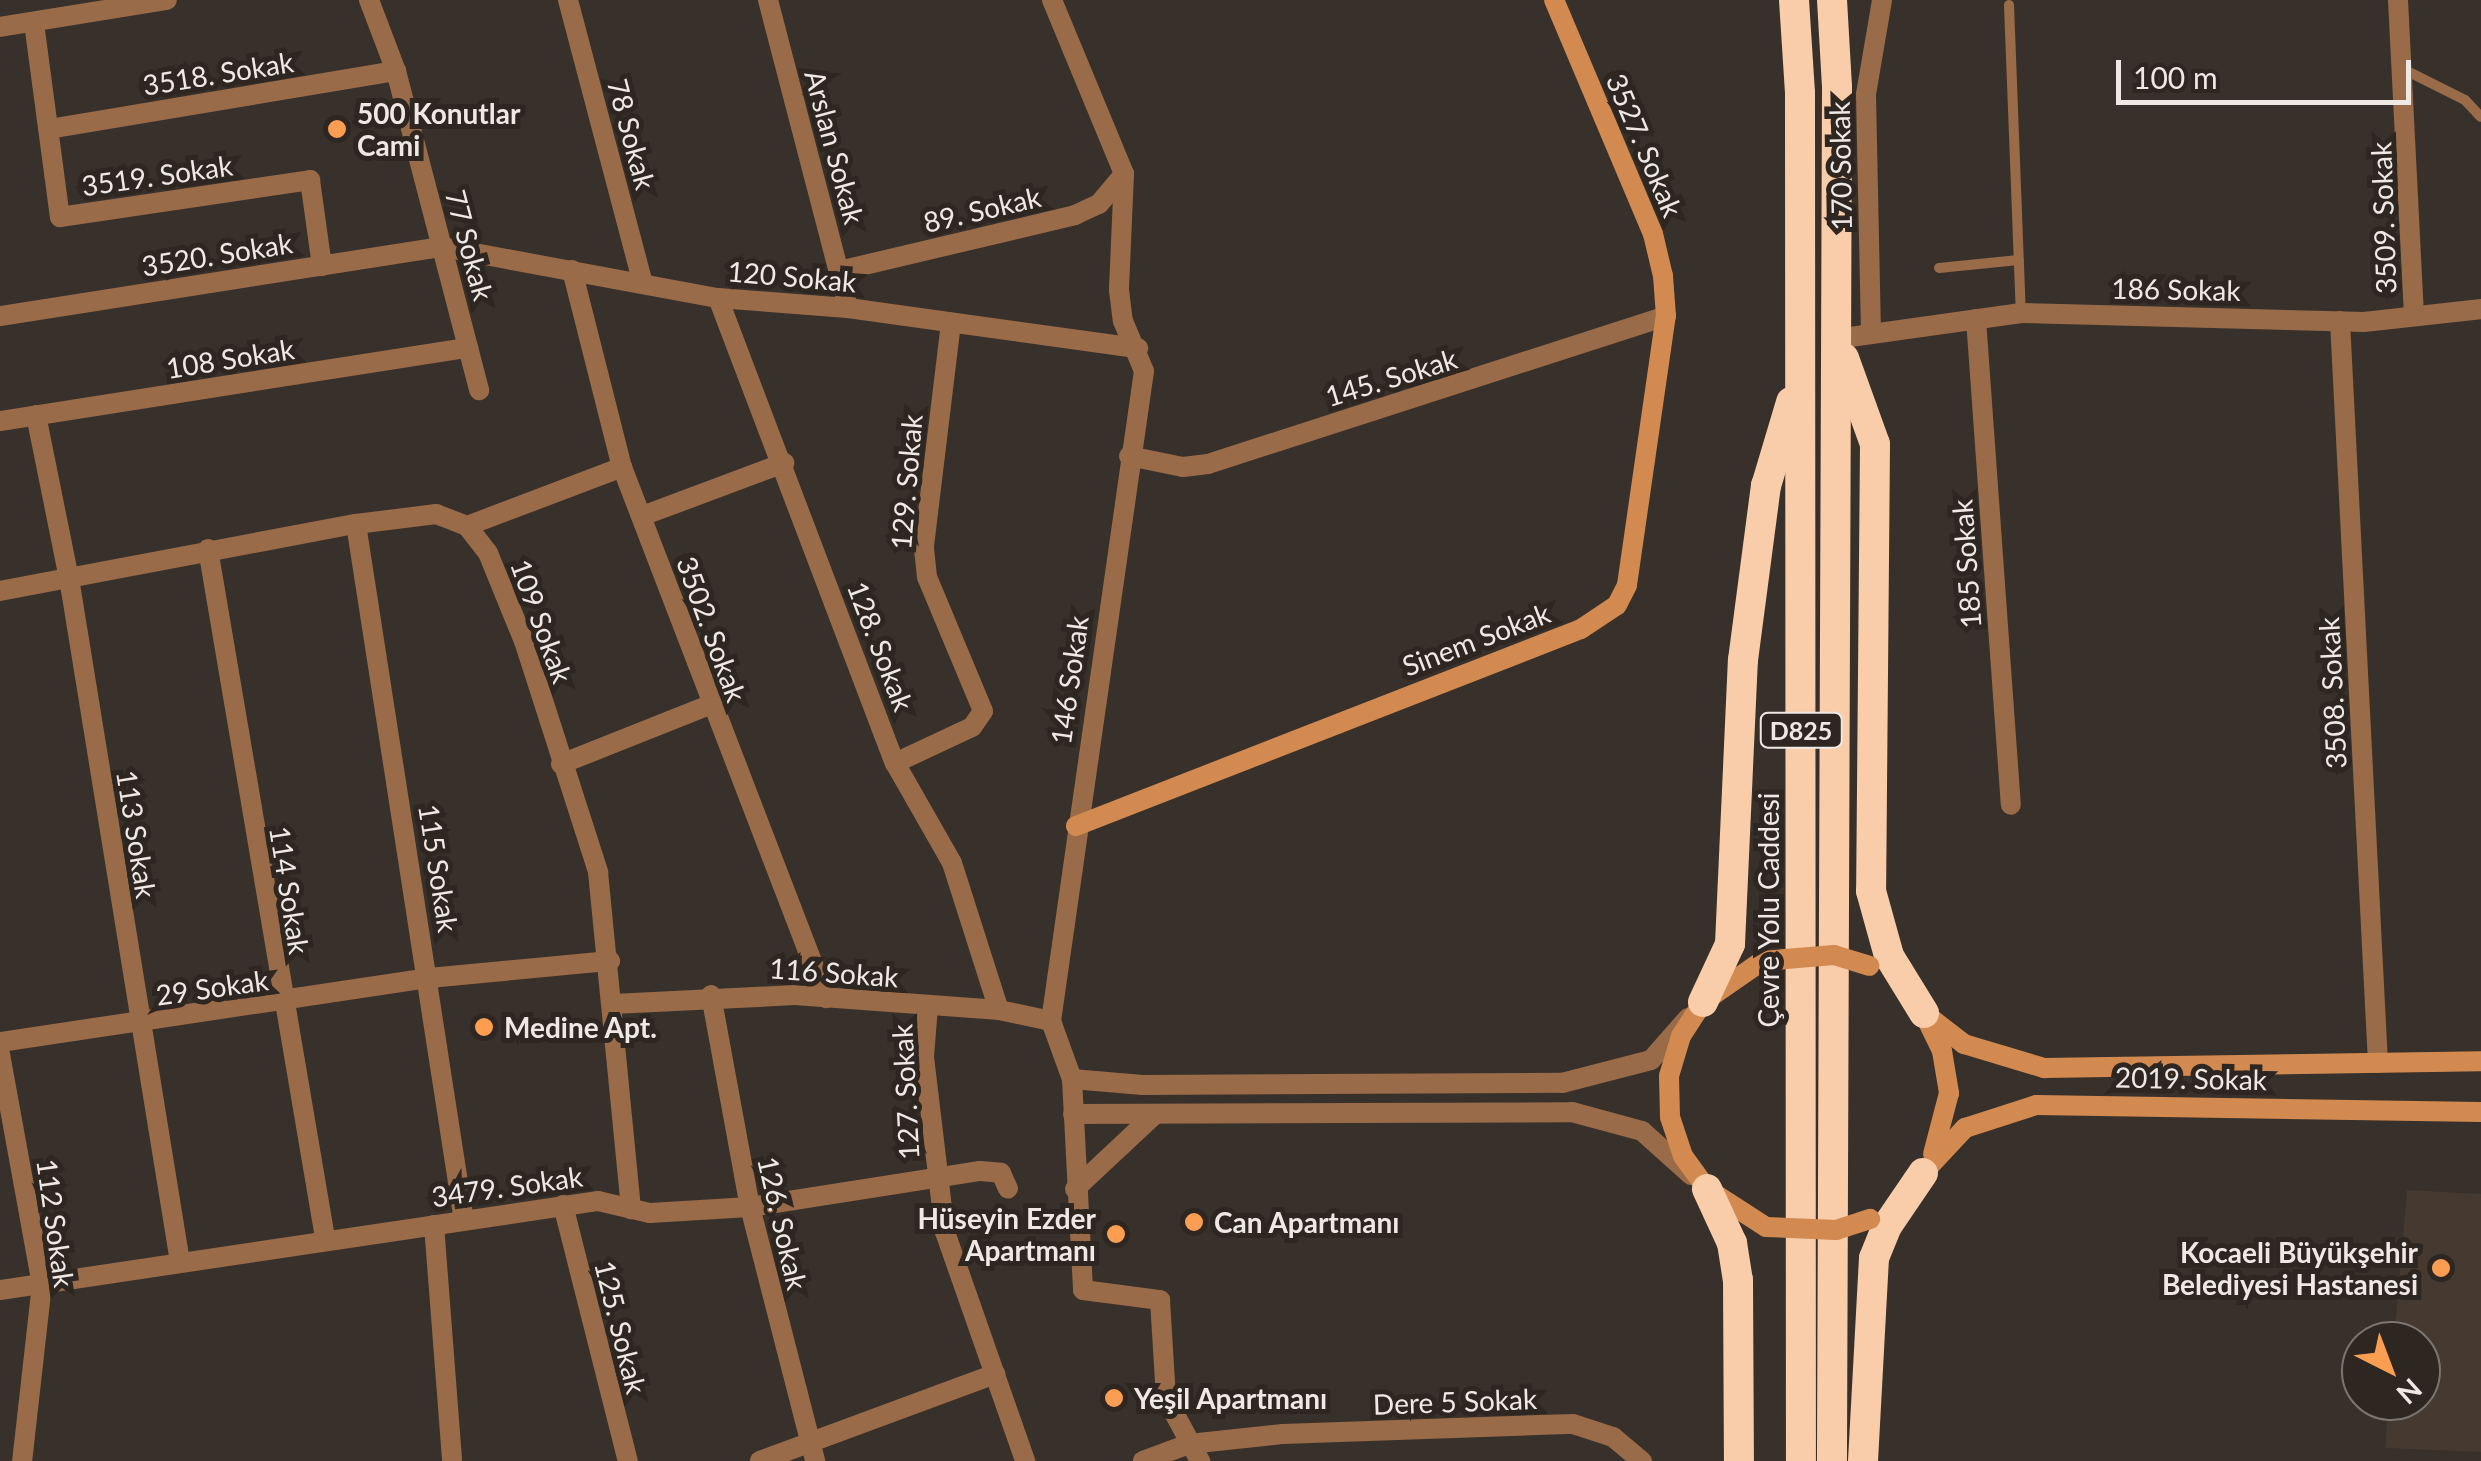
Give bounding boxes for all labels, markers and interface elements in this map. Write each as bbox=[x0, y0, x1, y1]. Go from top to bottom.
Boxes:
scale bar bbox=[2121, 40, 2416, 102]
street label: 3518. Sokak bbox=[140, 45, 296, 101]
text: 100 m bbox=[2133, 59, 2218, 95]
street label: Arslan Sokak bbox=[798, 66, 872, 228]
street label: 3527. Sokak bbox=[1600, 68, 1690, 222]
street label: 78 Sokak bbox=[601, 75, 663, 193]
place label: 500 Konutlar Cami bbox=[357, 96, 520, 162]
street label: 170 Sokak bbox=[1822, 101, 1858, 231]
marker: 500 Konutlar Cami bbox=[326, 118, 348, 140]
street label: 3509. Sokak bbox=[2364, 141, 2402, 295]
street label: 3519. Sokak bbox=[79, 148, 235, 202]
street label: 89. Sokak bbox=[920, 179, 1044, 239]
street label: 77 Sokak bbox=[439, 186, 501, 304]
street label: 3520. Sokak bbox=[139, 226, 295, 282]
street label: 120 Sokak bbox=[726, 254, 858, 298]
street label: 186 Sokak bbox=[2111, 271, 2241, 307]
street label: 108 Sokak bbox=[164, 331, 296, 385]
street label: 145. Sokak bbox=[1321, 341, 1461, 413]
street label: 129. Sokak bbox=[883, 413, 929, 551]
street label: 185 Sokak bbox=[1945, 498, 1987, 630]
street label: 3502. Sokak bbox=[670, 552, 754, 706]
street label: 109 Sokak bbox=[504, 555, 580, 687]
street label: 128. Sokak bbox=[841, 577, 921, 715]
street label: Sinem Sokak bbox=[1397, 595, 1555, 683]
street label: 146 Sokak bbox=[1043, 614, 1095, 746]
street label: 3508. Sokak bbox=[2311, 616, 2353, 770]
road number: D825 bbox=[1758, 710, 1844, 750]
street label: 113 Sokak bbox=[110, 768, 164, 900]
street label: Çevre Yolu Caddesi bbox=[1751, 792, 1785, 1028]
street label: 115 Sokak bbox=[412, 802, 466, 934]
street label: 114 Sokak bbox=[263, 824, 317, 956]
street label: 116 Sokak bbox=[768, 951, 900, 993]
street label: 29 Sokak bbox=[154, 963, 270, 1011]
place label: Medine Apt. bbox=[504, 1010, 658, 1044]
marker: Medine Apt. bbox=[473, 1016, 495, 1038]
street label: 127. Sokak bbox=[885, 1023, 925, 1161]
street label: 2019. Sokak bbox=[2115, 1060, 2267, 1096]
street label: 126. Sokak bbox=[751, 1153, 815, 1293]
street label: 112 Sokak bbox=[30, 1157, 82, 1289]
street label: 3479. Sokak bbox=[429, 1159, 585, 1213]
place label: Hüseyin Ezder Apartmanı bbox=[918, 1201, 1096, 1267]
place label: Can Apartmanı bbox=[1214, 1205, 1400, 1239]
marker: Can Apartmanı bbox=[1183, 1211, 1205, 1233]
marker: Hüseyin Ezder Apartmanı bbox=[1105, 1223, 1127, 1245]
place label: Kocaeli Büyükşehir Belediyesi Hastanesi bbox=[2162, 1235, 2418, 1301]
marker: Kocaeli Büyükşehir Belediyesi Hastanesi bbox=[2428, 1255, 2454, 1281]
street label: 125. Sokak bbox=[588, 1257, 654, 1397]
north arrow bbox=[2341, 1321, 2441, 1421]
text: N bbox=[2390, 1372, 2429, 1412]
place label: Yeşil Apartmanı bbox=[1134, 1381, 1328, 1415]
street label: Dere 5 Sokak bbox=[1372, 1381, 1538, 1421]
marker: Yeşil Apartmanı bbox=[1103, 1387, 1125, 1409]

